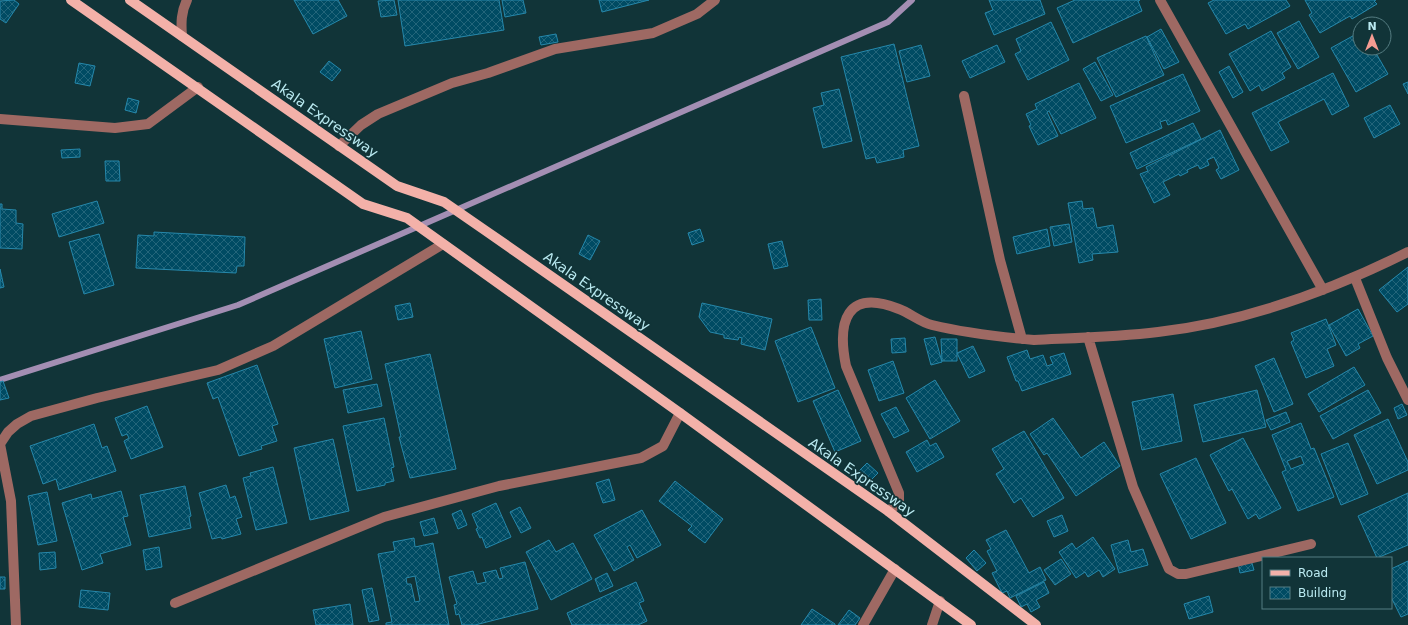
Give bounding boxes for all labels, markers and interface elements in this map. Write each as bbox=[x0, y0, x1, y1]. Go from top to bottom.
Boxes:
north arrow bbox=[1352, 16, 1392, 56]
text: N bbox=[1367, 20, 1377, 33]
street label: Akala Expressway bbox=[269, 75, 381, 161]
street label: Akala Expressway bbox=[541, 248, 653, 334]
street label: Akala Expressway bbox=[806, 434, 918, 520]
legend bbox=[1262, 557, 1392, 609]
text: Road bbox=[1298, 566, 1328, 580]
text: Building bbox=[1298, 586, 1347, 600]

